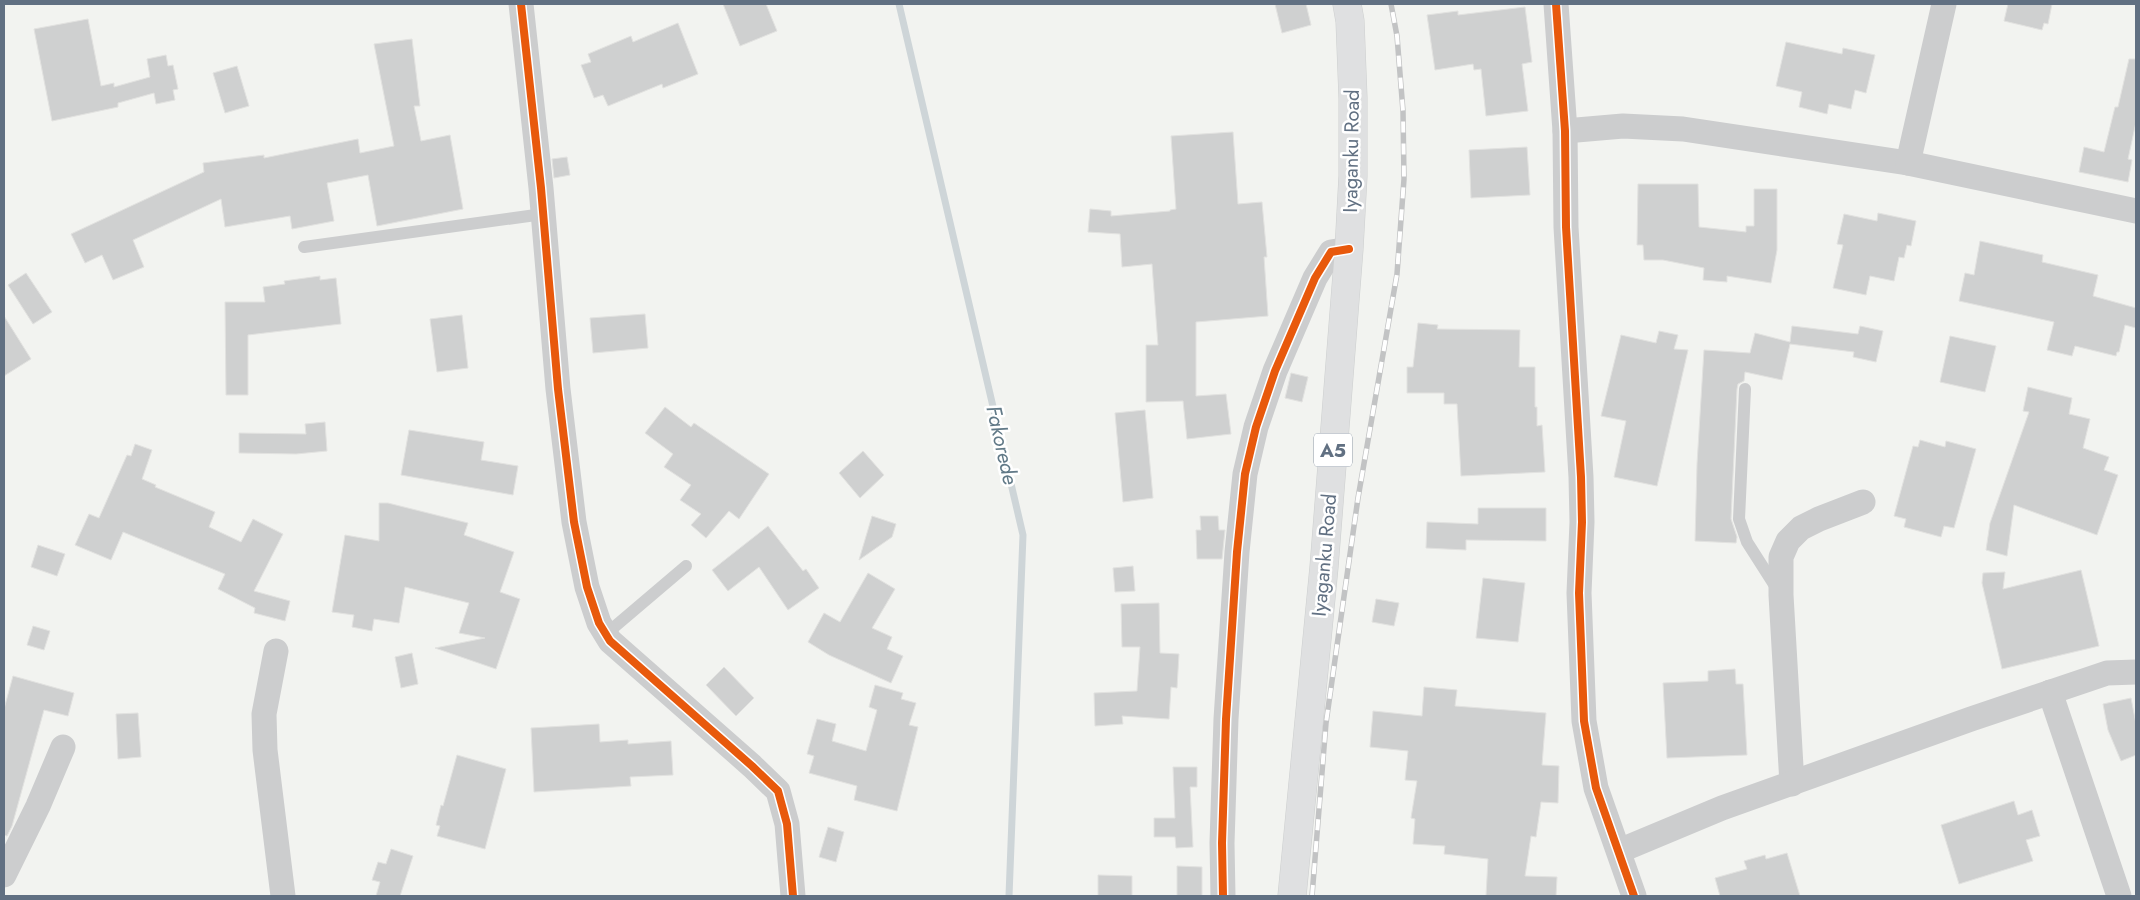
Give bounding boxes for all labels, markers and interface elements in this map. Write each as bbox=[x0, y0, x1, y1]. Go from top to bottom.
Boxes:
street label: Iyaganku Road bbox=[1336, 89, 1367, 213]
water label: Fakorede bbox=[978, 403, 1026, 488]
road number: A5 bbox=[1314, 434, 1352, 466]
street label: Iyaganku Road bbox=[1305, 492, 1344, 618]

